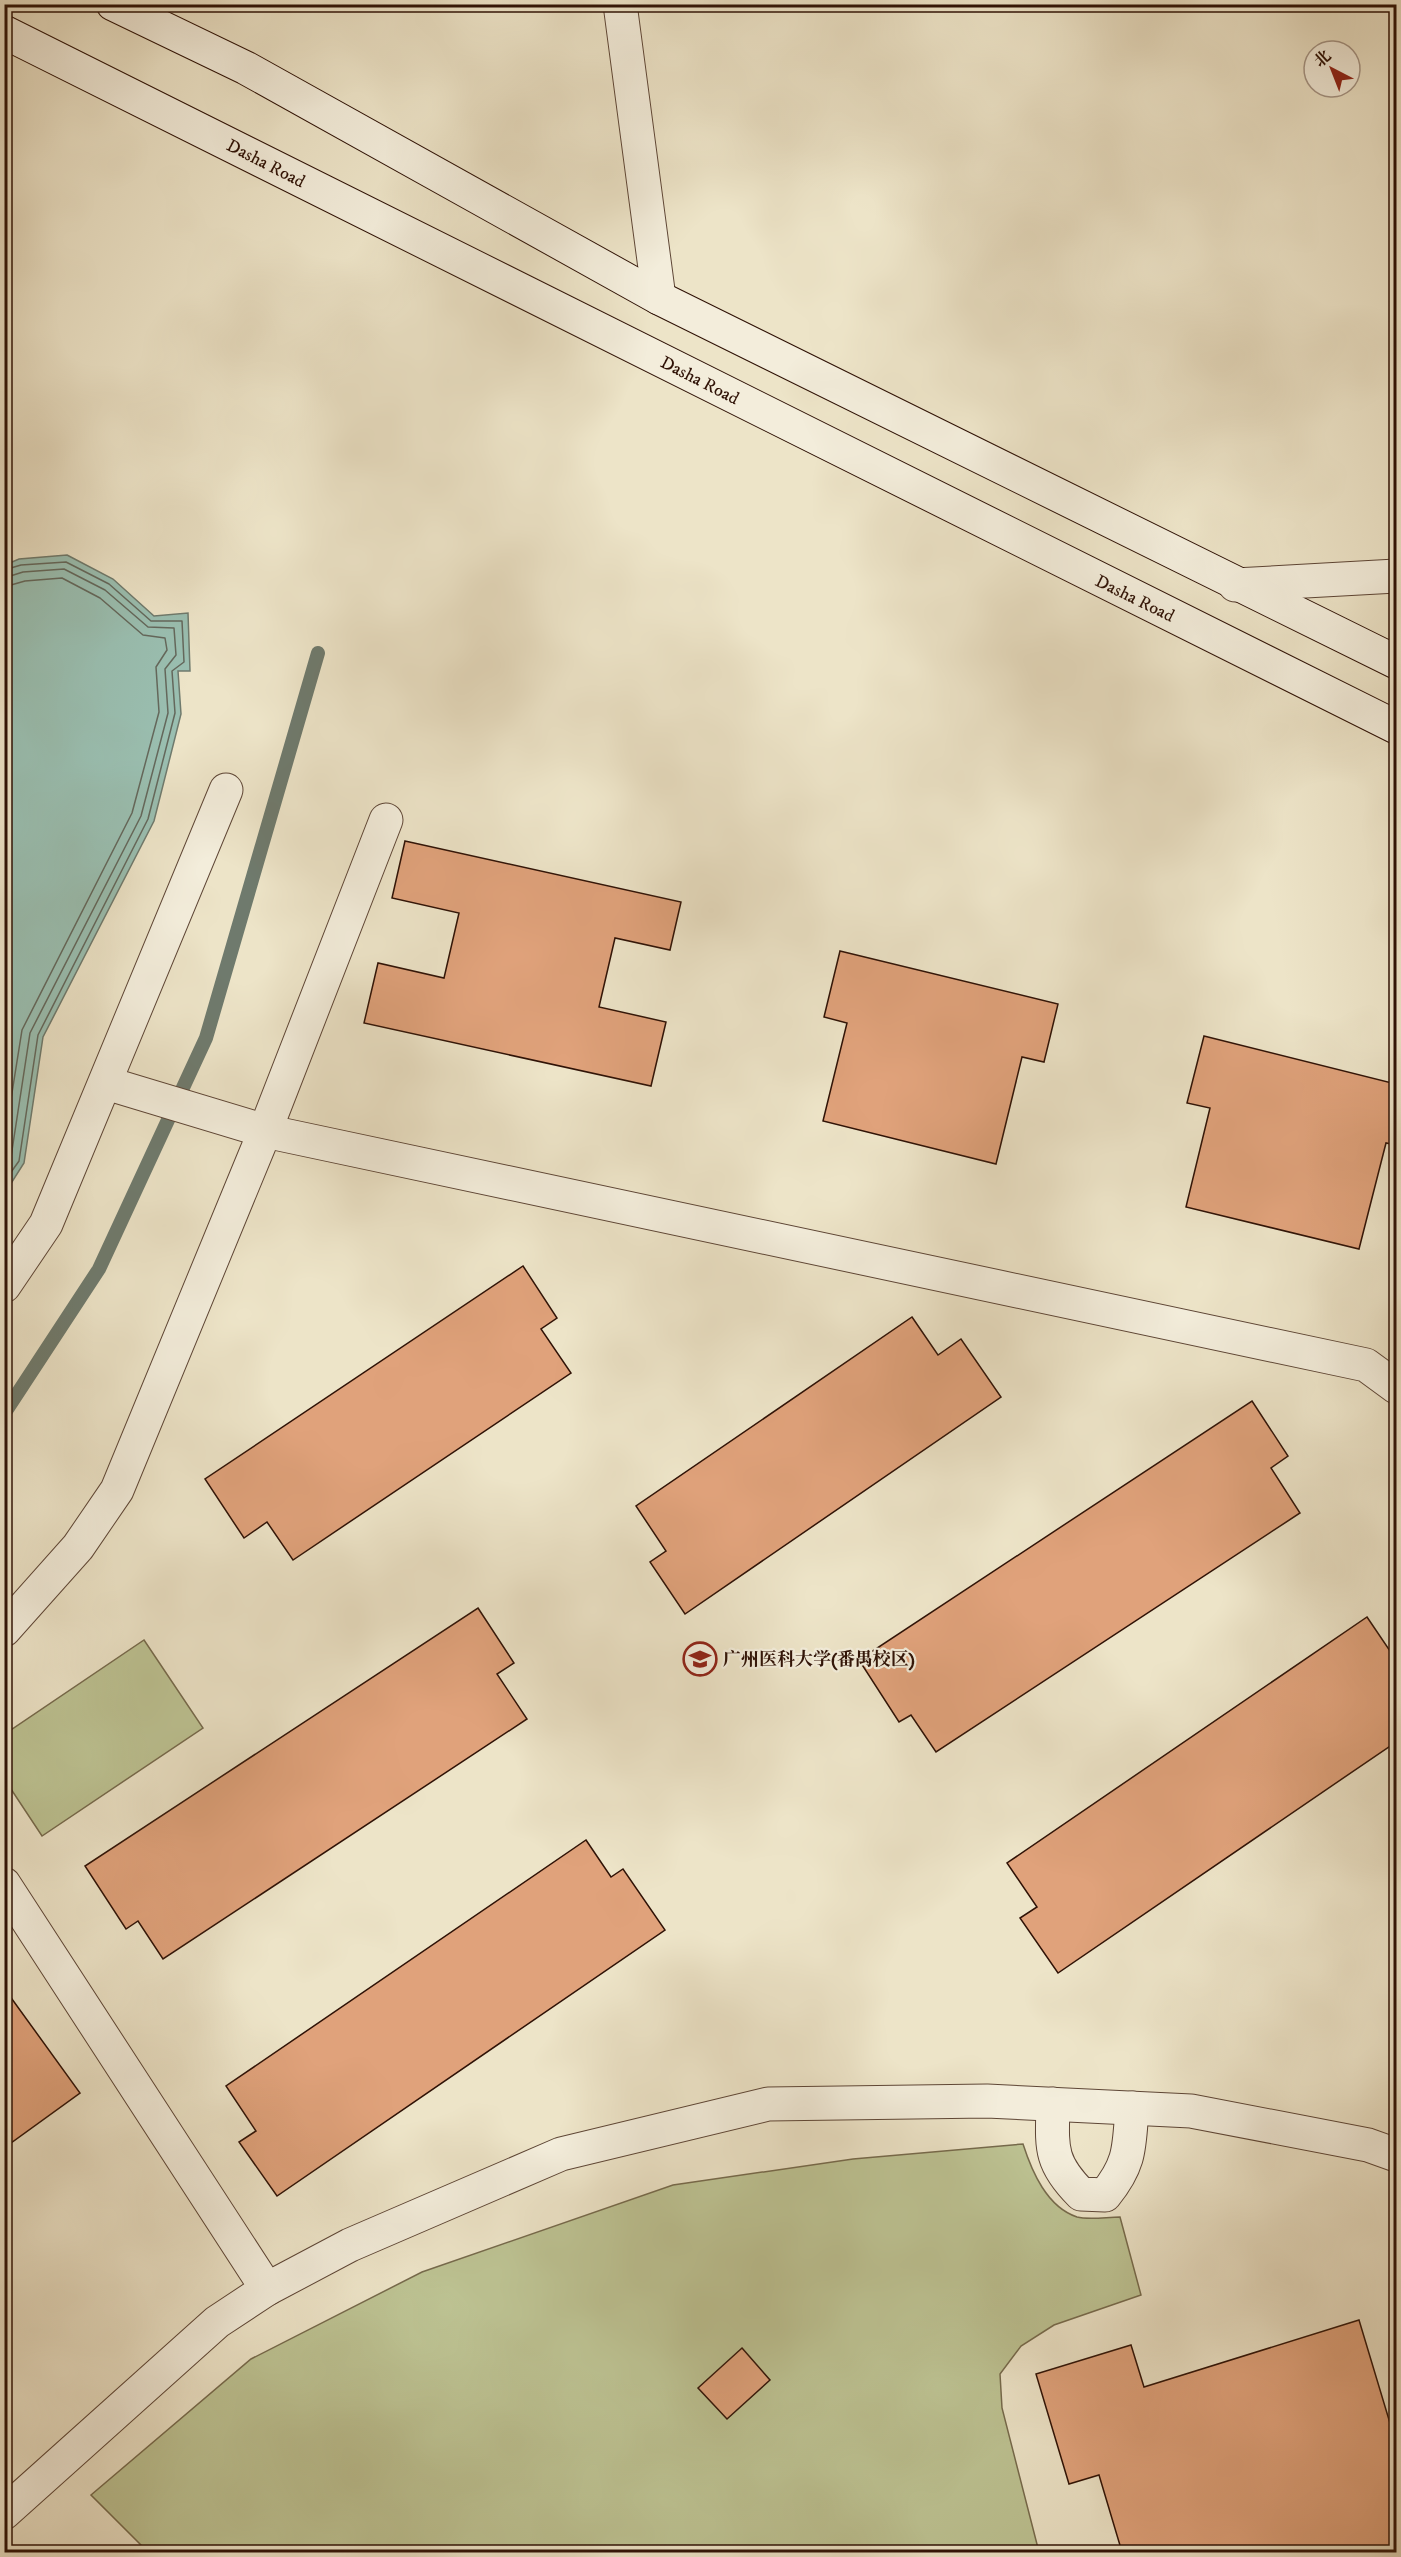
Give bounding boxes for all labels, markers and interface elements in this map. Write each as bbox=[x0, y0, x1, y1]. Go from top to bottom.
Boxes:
north arrow bbox=[1302, 39, 1362, 99]
text: 北 bbox=[1310, 46, 1335, 71]
street label: Dasha Road bbox=[223, 135, 309, 193]
street label: Dasha Road bbox=[657, 352, 743, 410]
street label: Dasha Road bbox=[1091, 570, 1178, 627]
school or university icon: 广州医科大学(番禺校区) bbox=[682, 1641, 718, 1677]
place label: 广州医科大学(番禺校区) bbox=[723, 1649, 915, 1671]

